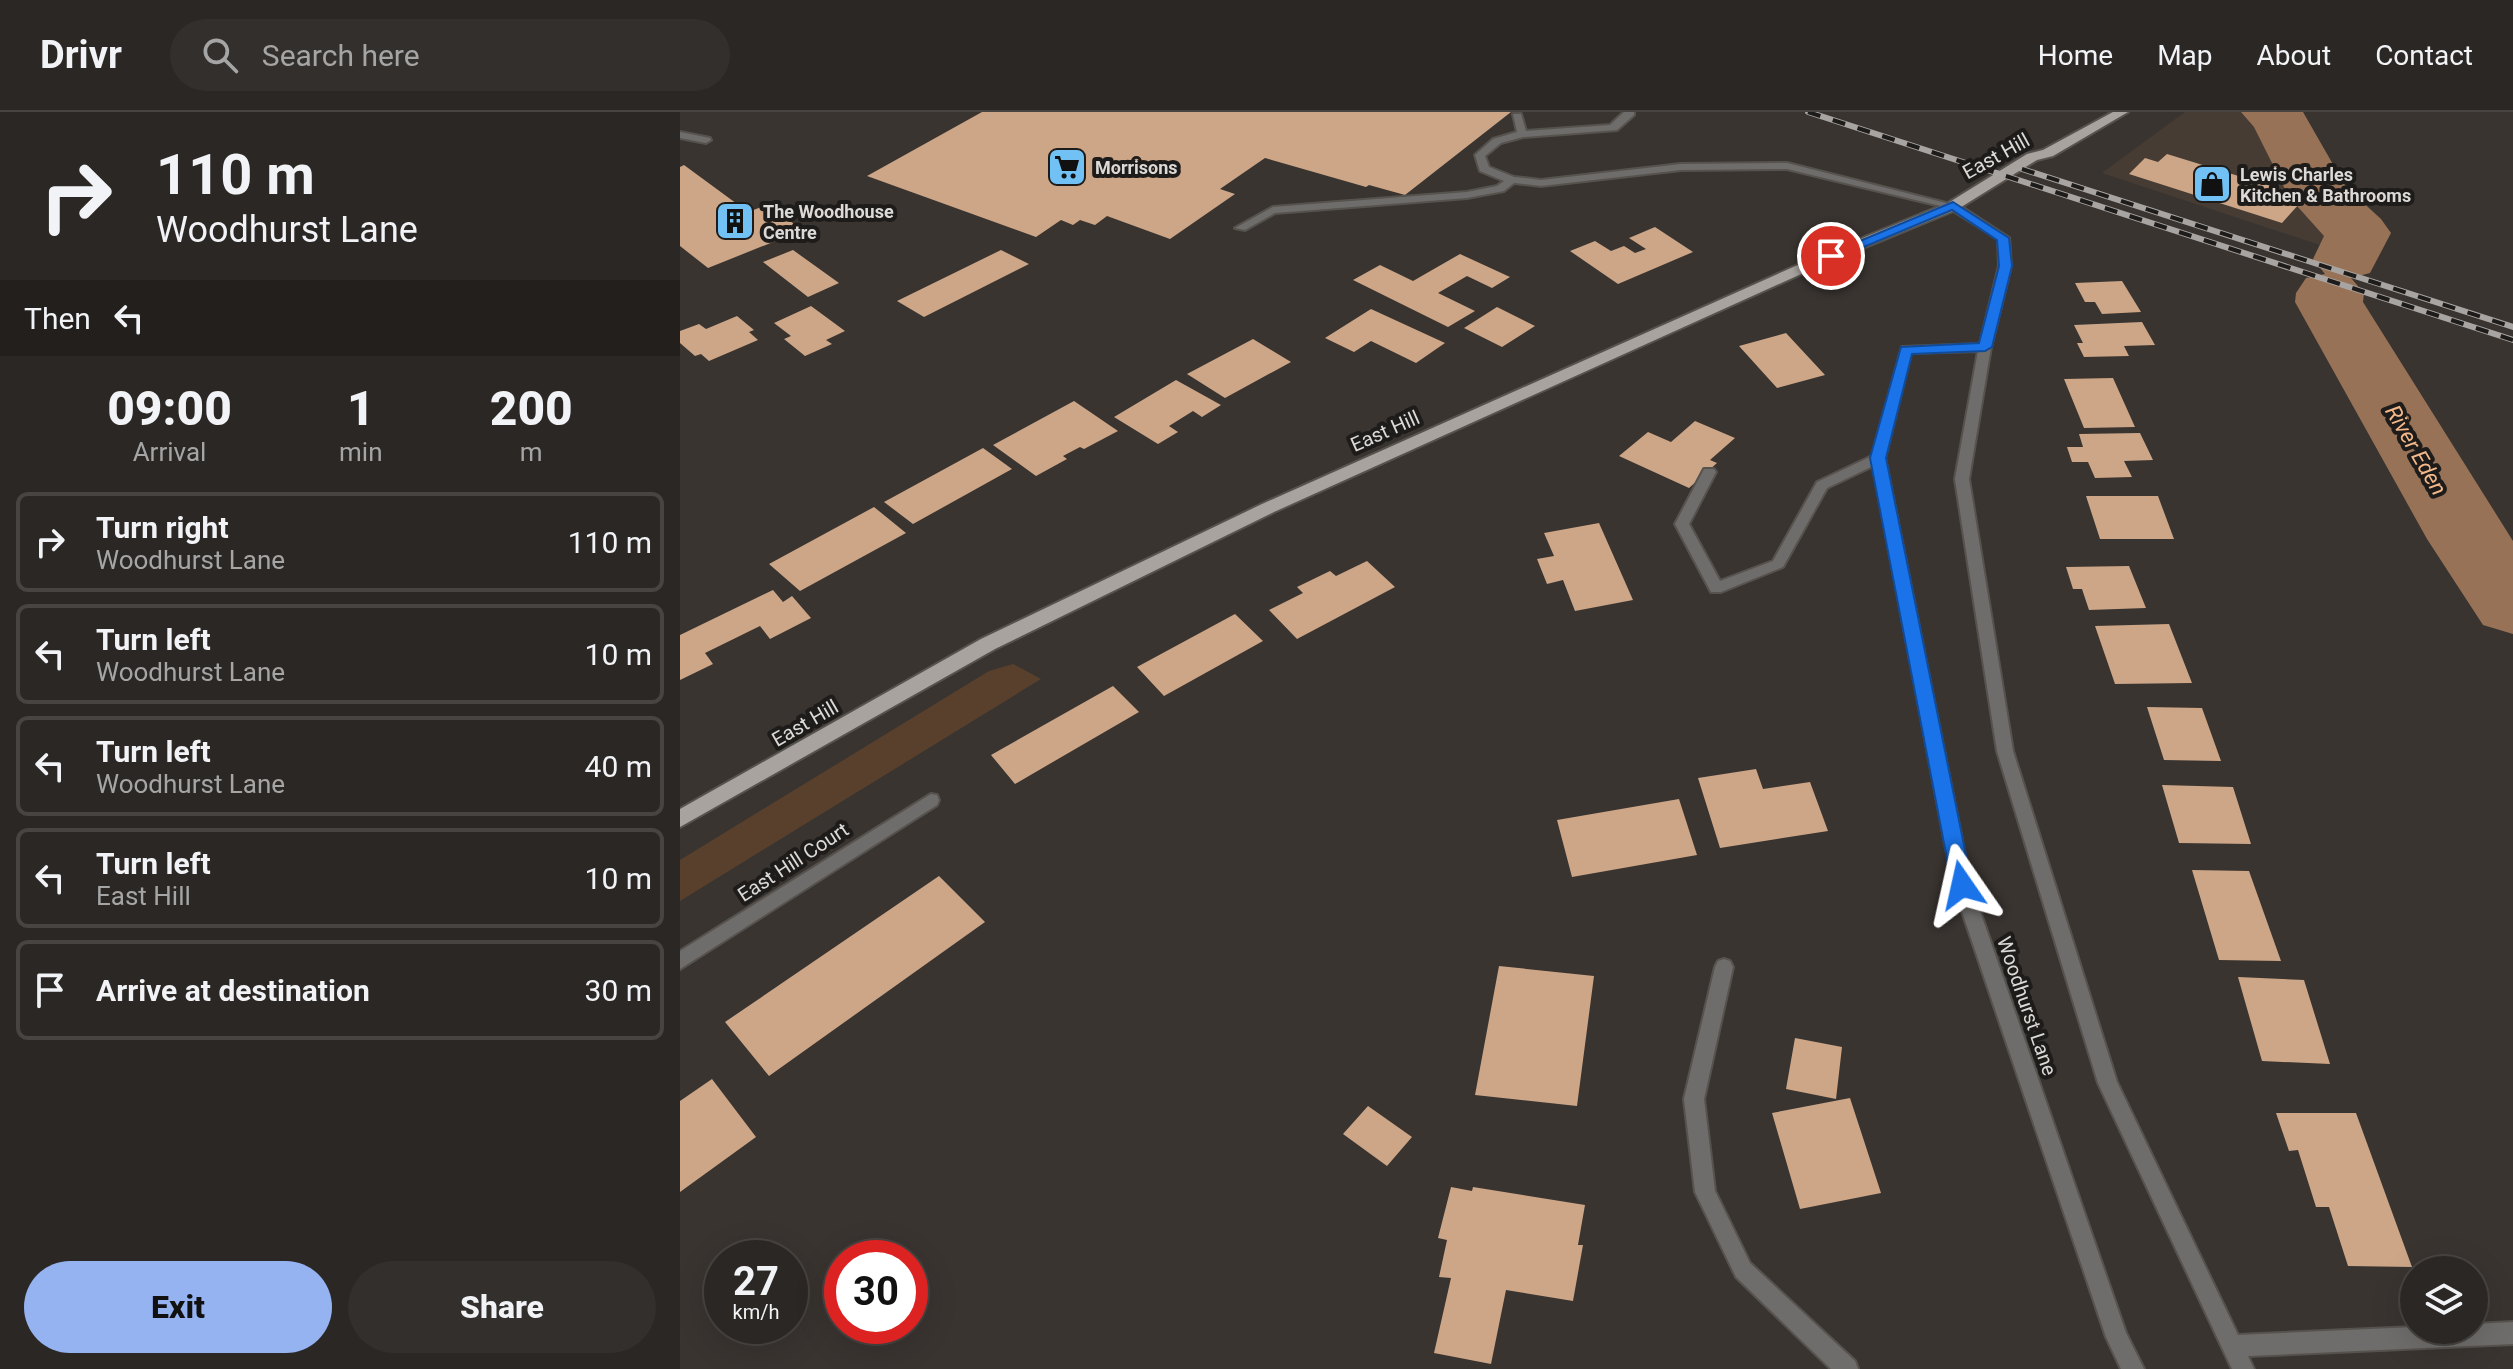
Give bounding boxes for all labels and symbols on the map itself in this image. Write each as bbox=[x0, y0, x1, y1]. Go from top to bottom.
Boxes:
street label: East Hill bbox=[1958, 128, 2034, 184]
supermarket icon: Morrisons bbox=[1046, 146, 1088, 188]
place label: Morrisons bbox=[1095, 157, 1178, 178]
shop icon: Lewis Charles Kitchen & Bathrooms bbox=[2191, 163, 2233, 205]
place label: Lewis Charles Kitchen & Bathrooms bbox=[2240, 164, 2411, 206]
building icon: The Woodhouse Centre bbox=[714, 200, 756, 242]
place label: The Woodhouse Centre bbox=[763, 201, 894, 243]
pin bbox=[1797, 222, 1865, 290]
water label: River Eden bbox=[2380, 401, 2452, 499]
street label: East Hill bbox=[1347, 405, 1423, 457]
street label: East Hill bbox=[767, 694, 843, 752]
street label: East Hill Court bbox=[733, 817, 853, 907]
position arrow bbox=[1920, 843, 2004, 927]
street label: Woodhurst Lane bbox=[1992, 933, 2062, 1079]
speed limit sign: 30 bbox=[824, 1240, 928, 1344]

